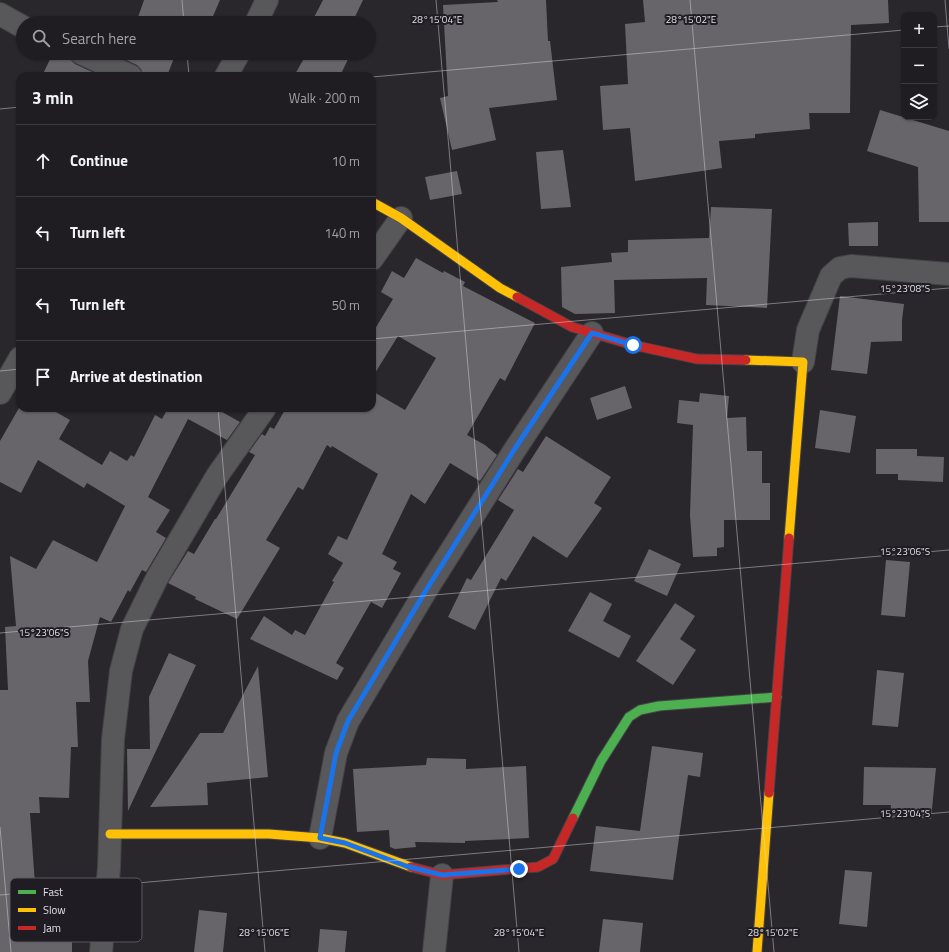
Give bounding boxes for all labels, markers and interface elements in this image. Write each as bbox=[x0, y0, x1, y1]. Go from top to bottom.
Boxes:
text: 28°15'04"E bbox=[412, 12, 463, 27]
text: 28°15'02"E bbox=[666, 12, 717, 27]
map controls bbox=[901, 12, 937, 120]
button: + bbox=[901, 12, 937, 48]
search box bbox=[16, 16, 376, 60]
icon: search bbox=[30, 27, 52, 49]
text: Search here bbox=[62, 27, 136, 50]
button: − bbox=[901, 48, 937, 84]
button: layers bbox=[901, 84, 937, 120]
text: 3 min bbox=[32, 85, 73, 111]
text: Walk · 200 m bbox=[289, 88, 360, 108]
text: Continue bbox=[70, 149, 128, 172]
icon: ahead bbox=[32, 150, 54, 172]
text: 10 m bbox=[332, 151, 360, 171]
text: Turn left bbox=[70, 221, 125, 244]
icon: left bbox=[32, 222, 54, 244]
text: 140 m bbox=[324, 223, 360, 243]
text: 15°23'08"S bbox=[880, 281, 930, 296]
text: Turn left bbox=[70, 293, 125, 316]
icon: left bbox=[32, 294, 54, 316]
text: 50 m bbox=[332, 295, 360, 315]
route start bbox=[624, 336, 642, 354]
text: Arrive at destination bbox=[70, 365, 203, 388]
icon: arrive bbox=[32, 366, 54, 388]
text: 15°23'06"S bbox=[880, 544, 930, 559]
text: 15°23'06"S bbox=[19, 625, 69, 640]
text: 15°23'04"S bbox=[880, 806, 930, 821]
route end bbox=[510, 860, 528, 878]
legend bbox=[10, 878, 142, 942]
text: Fast bbox=[43, 884, 63, 900]
text: Slow bbox=[43, 902, 66, 918]
text: Jam bbox=[43, 920, 61, 936]
text: 28°15'06"E bbox=[239, 925, 290, 940]
text: 28°15'04"E bbox=[494, 925, 545, 940]
text: 28°15'02"E bbox=[748, 925, 799, 940]

